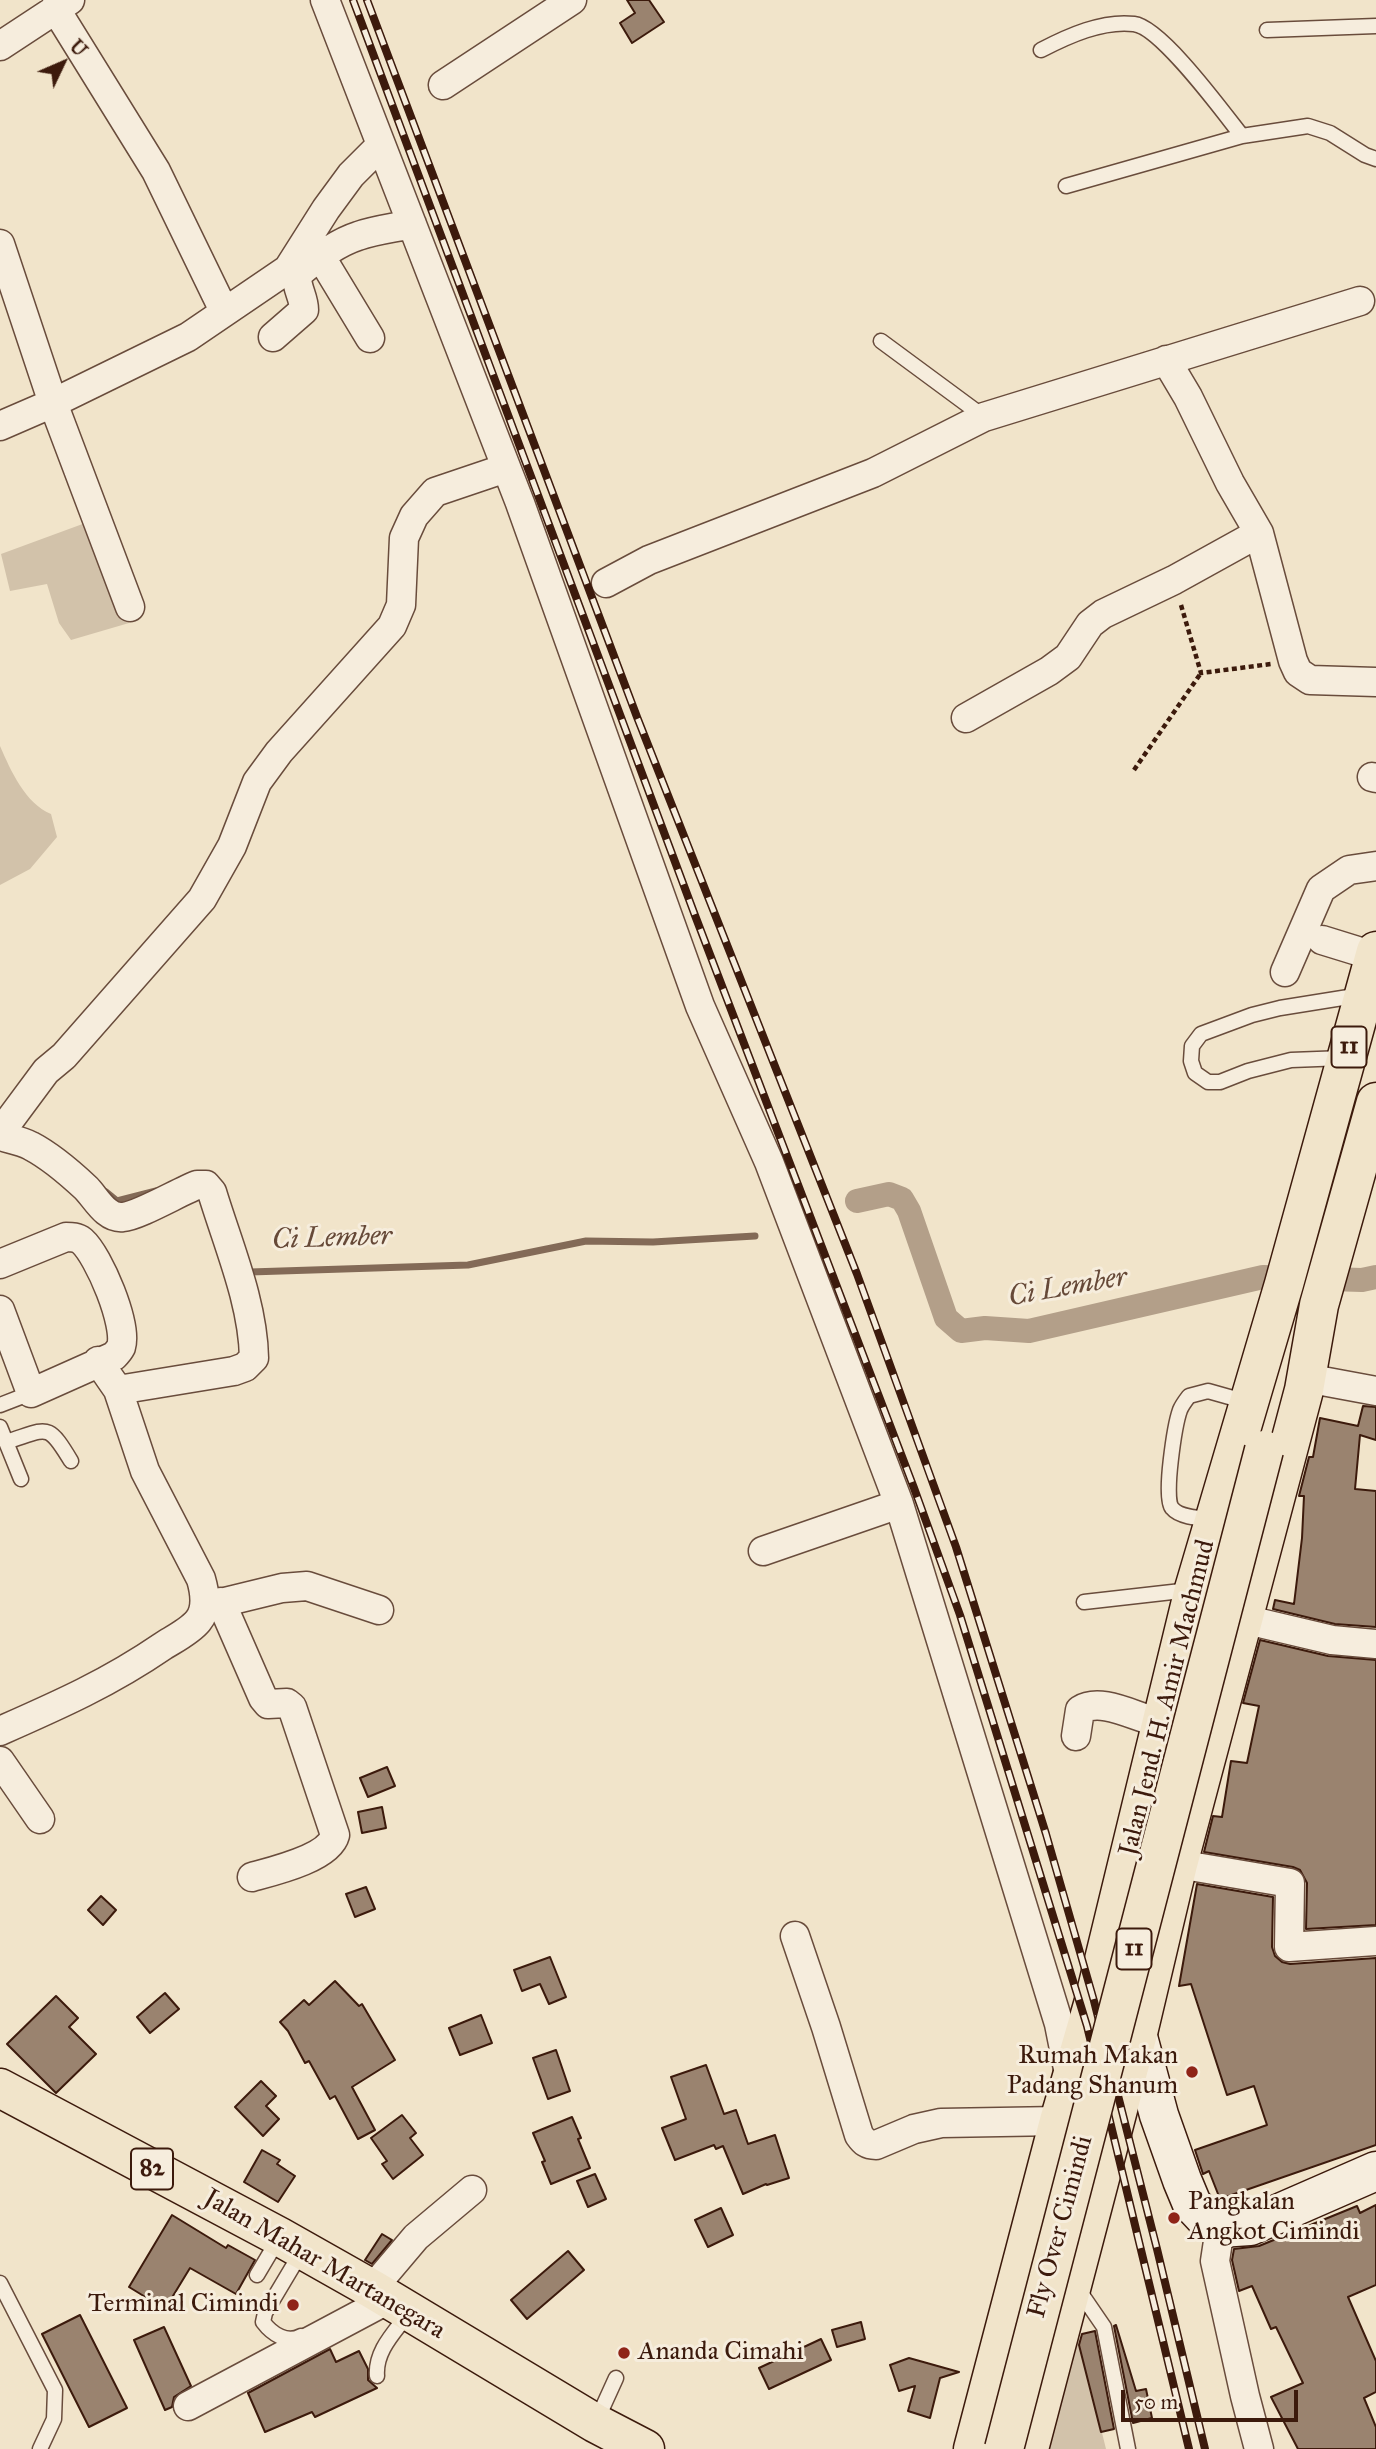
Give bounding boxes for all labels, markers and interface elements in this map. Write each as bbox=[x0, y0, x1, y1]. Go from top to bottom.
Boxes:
north arrow bbox=[28, 28, 98, 98]
text: U bbox=[65, 35, 92, 61]
road number: 11 bbox=[1332, 1027, 1366, 1068]
water label: Ci Lember bbox=[271, 1220, 393, 1258]
water label: Ci Lember bbox=[1006, 1261, 1130, 1315]
street label: Jalan Jend. H. Amir Machmud bbox=[1114, 1537, 1222, 1859]
road number: 11 bbox=[1116, 1928, 1152, 1970]
place label: Rumah Makan Padang Shanum bbox=[1007, 2041, 1178, 2102]
marker: Rumah Makan Padang Shanum bbox=[1184, 2064, 1200, 2080]
street label: Fly Over Cimindi bbox=[1022, 2132, 1100, 2322]
road number: 82 bbox=[131, 2148, 173, 2190]
street label: Jalan Mahar Martanegara bbox=[198, 2183, 450, 2347]
place label: Pangkalan Angkot Cimindi bbox=[1188, 2187, 1360, 2248]
marker: Pangkalan Angkot Cimindi bbox=[1166, 2210, 1182, 2226]
place label: Terminal Cimindi bbox=[88, 2289, 279, 2321]
marker: Terminal Cimindi bbox=[285, 2297, 301, 2313]
place label: Ananda Cimahi bbox=[638, 2337, 804, 2369]
marker: Ananda Cimahi bbox=[616, 2345, 632, 2361]
scale bar bbox=[1124, 2376, 1301, 2420]
text: 50 m bbox=[1134, 2389, 1178, 2415]

